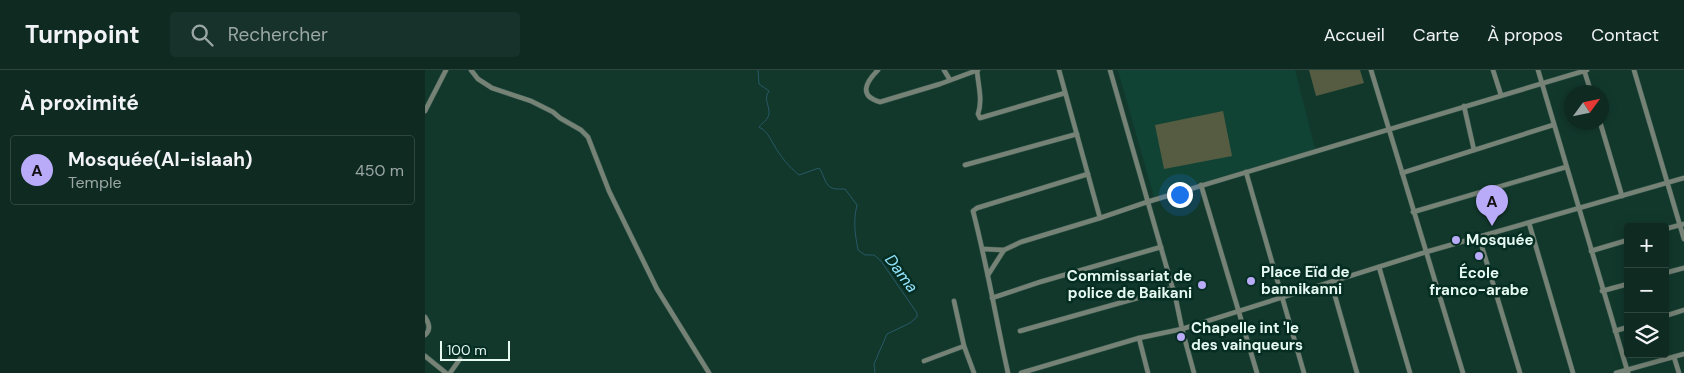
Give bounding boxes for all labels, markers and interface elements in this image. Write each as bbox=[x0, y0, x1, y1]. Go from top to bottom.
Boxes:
search box bbox=[170, 12, 520, 57]
text: Turnpoint bbox=[25, 19, 140, 50]
icon: search bbox=[188, 21, 216, 49]
text: Rechercher bbox=[228, 22, 328, 47]
text: Accueil bbox=[1324, 23, 1385, 47]
text: Carte bbox=[1413, 23, 1459, 47]
text: À propos bbox=[1487, 23, 1563, 47]
text: Contact bbox=[1591, 23, 1659, 47]
north arrow bbox=[1564, 85, 1609, 130]
text: À proximité bbox=[20, 89, 139, 117]
text: Mosquée(Al-islaah) bbox=[68, 147, 253, 172]
text: A bbox=[31, 160, 43, 181]
text: 450 m bbox=[355, 160, 404, 181]
text: Temple bbox=[68, 172, 122, 193]
your location bbox=[1167, 182, 1193, 208]
pin: A bbox=[1476, 185, 1508, 226]
map controls bbox=[1624, 223, 1669, 358]
button: + bbox=[1624, 223, 1669, 268]
place label: Mosquée bbox=[1466, 230, 1534, 250]
marker: Mosquée bbox=[1450, 234, 1462, 246]
water label: Dama bbox=[880, 250, 923, 297]
marker: École franco-arabe bbox=[1473, 250, 1485, 262]
place label: Place Eïd de bannikanni bbox=[1261, 262, 1350, 299]
place label: École franco-arabe bbox=[1429, 263, 1529, 300]
place label: Commissariat de police de Baikani bbox=[1067, 266, 1192, 303]
button: − bbox=[1624, 268, 1669, 313]
marker: Place Eïd de bannikanni bbox=[1245, 275, 1257, 287]
marker: Commissariat de police de Baikani bbox=[1196, 279, 1208, 291]
button: layers bbox=[1624, 313, 1669, 358]
place label: Chapelle int 'le des vainqueurs bbox=[1191, 318, 1303, 355]
marker: Chapelle int 'le des vainqueurs bbox=[1175, 331, 1187, 343]
scale bar bbox=[440, 338, 510, 361]
text: 100 m bbox=[447, 341, 487, 359]

